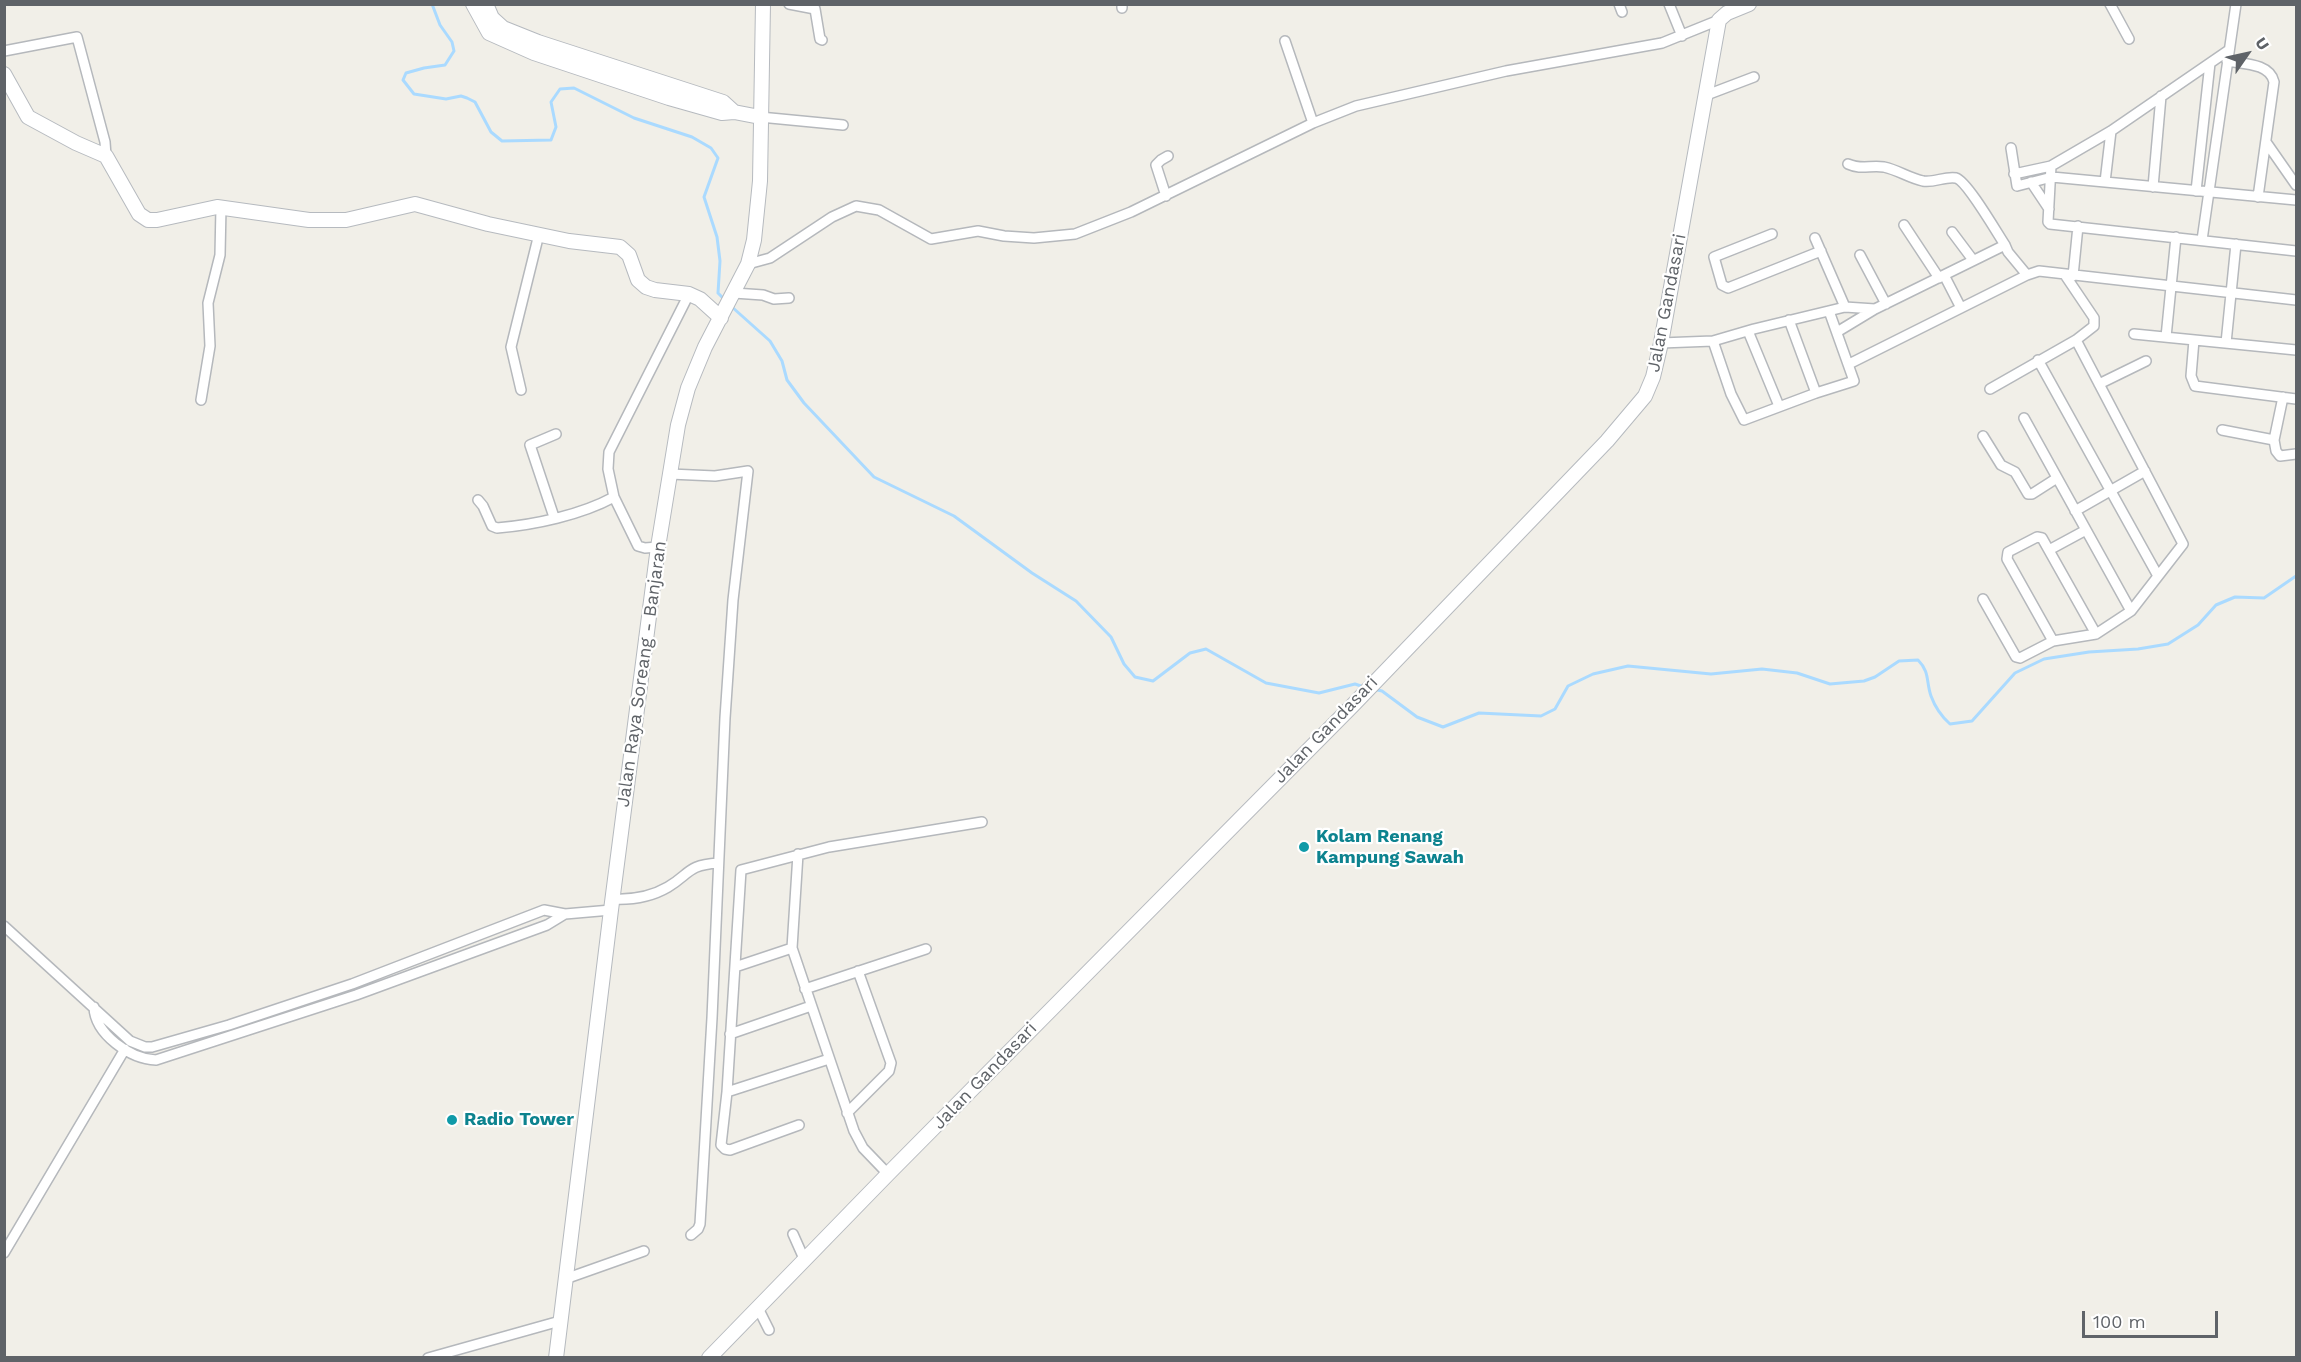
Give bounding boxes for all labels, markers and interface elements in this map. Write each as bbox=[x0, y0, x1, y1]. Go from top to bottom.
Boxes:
north arrow bbox=[2217, 24, 2277, 84]
text: U bbox=[2251, 34, 2273, 54]
street label: Jalan Gandasari bbox=[1643, 232, 1691, 374]
street label: Jalan Raya Soreang - Banjaran bbox=[613, 539, 671, 809]
street label: Jalan Gandasari bbox=[1269, 672, 1383, 788]
place label: Kolam Renang Kampung Sawah bbox=[1316, 826, 1464, 868]
marker: Kolam Renang Kampung Sawah bbox=[1297, 840, 1311, 854]
street label: Jalan Gandasari bbox=[928, 1018, 1042, 1134]
place label: Radio Tower bbox=[464, 1109, 574, 1131]
marker: Radio Tower bbox=[445, 1113, 459, 1127]
scale bar bbox=[2085, 1299, 2222, 1337]
text: 100 m bbox=[2093, 1311, 2146, 1332]

